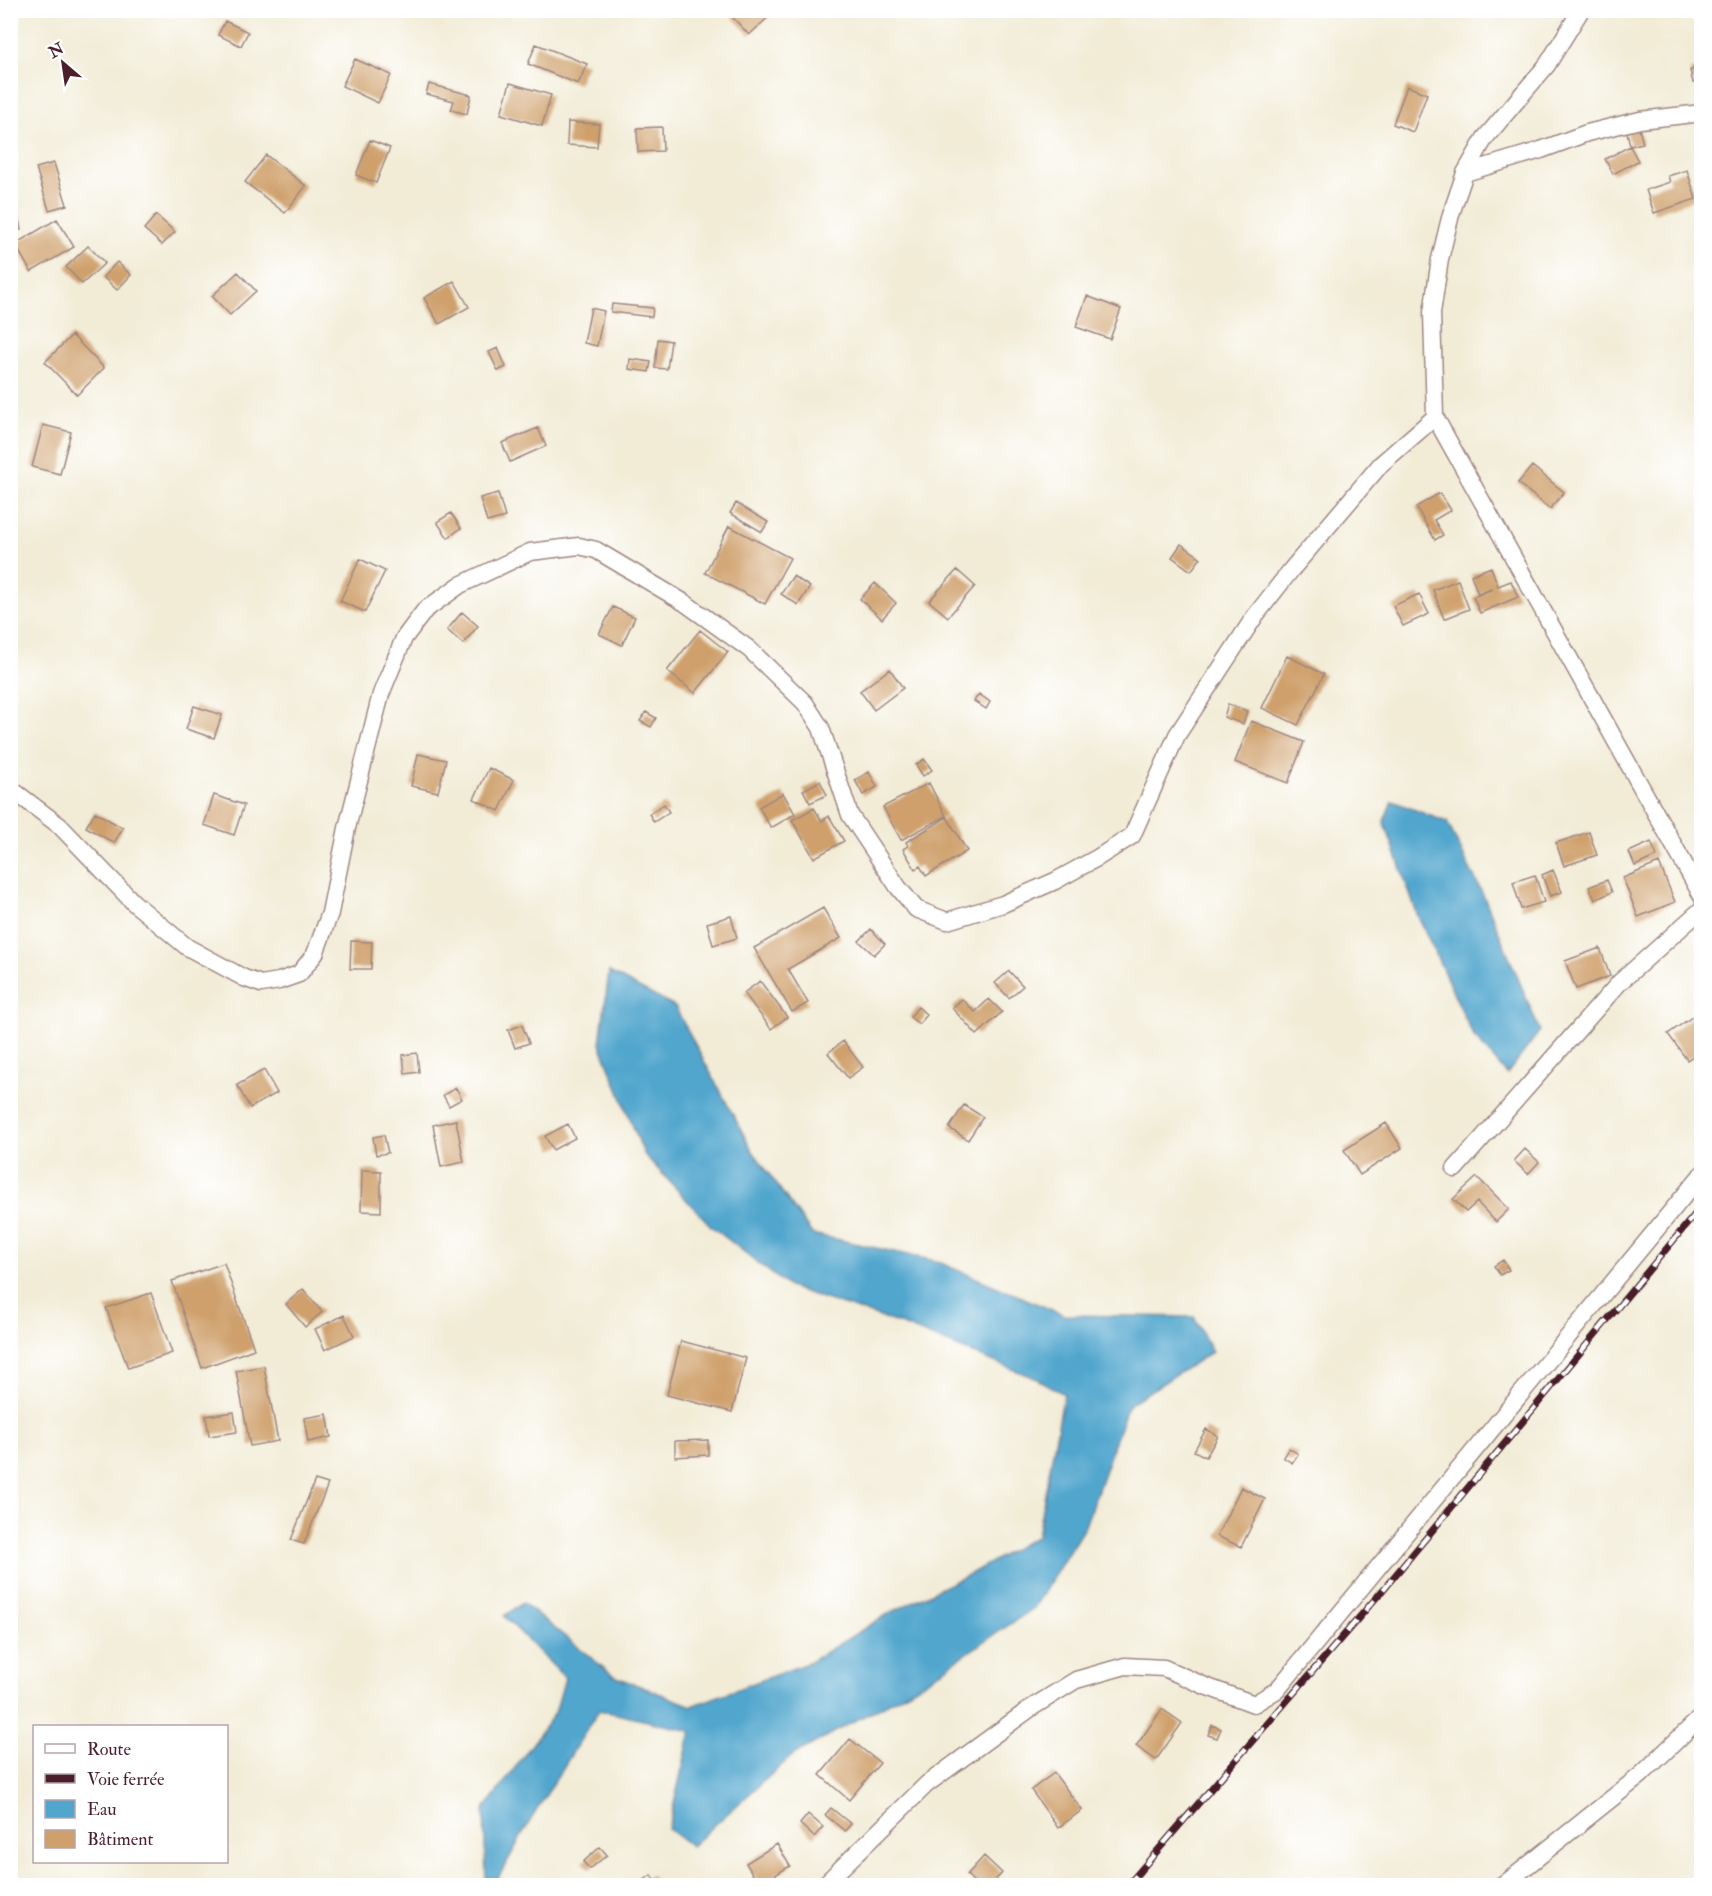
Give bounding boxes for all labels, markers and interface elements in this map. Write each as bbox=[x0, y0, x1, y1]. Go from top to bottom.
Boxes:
north arrow bbox=[33, 33, 93, 93]
text: N bbox=[44, 38, 68, 63]
legend bbox=[33, 1725, 228, 1863]
text: Route bbox=[87, 1738, 131, 1761]
text: Voie ferrée bbox=[87, 1768, 165, 1791]
text: Eau bbox=[87, 1798, 117, 1821]
text: Bâtiment bbox=[87, 1828, 153, 1851]

